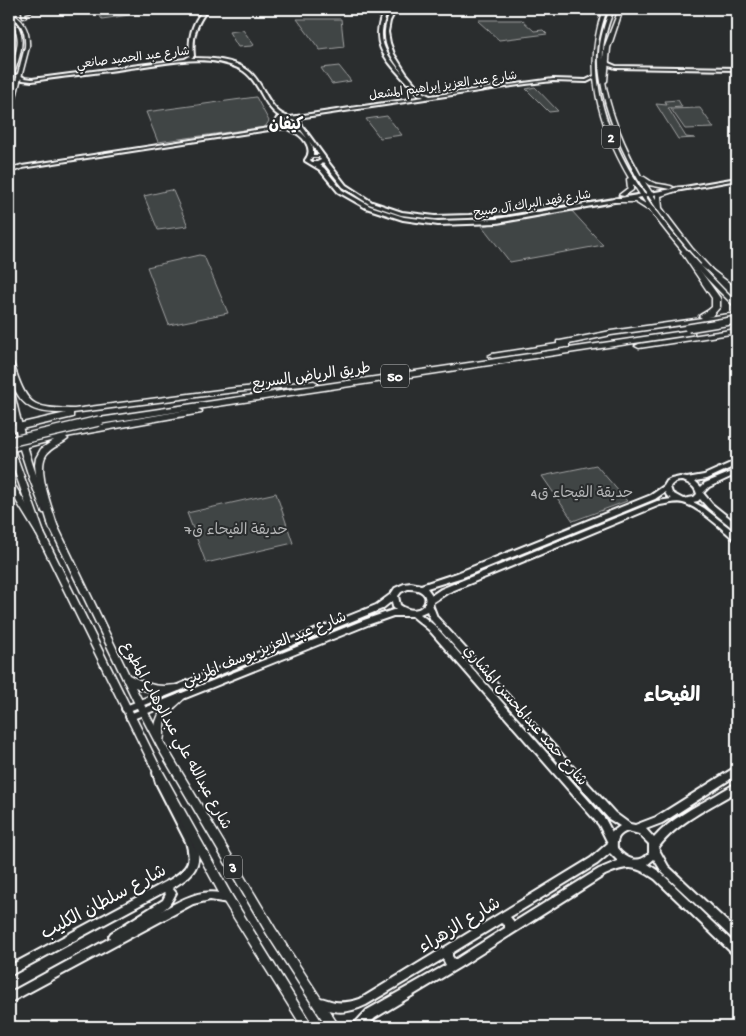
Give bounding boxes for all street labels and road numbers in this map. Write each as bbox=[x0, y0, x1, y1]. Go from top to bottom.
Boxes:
street label: شارع عبد الحميد صانعي bbox=[76, 45, 191, 75]
street label: شارع عبد العزيز إبراهيم المشعل bbox=[368, 69, 518, 104]
road number: 2 bbox=[602, 125, 620, 148]
street label: شارع فهد البراك آل صبيح bbox=[472, 188, 592, 221]
street label: طريق الرياض السريع bbox=[251, 360, 372, 394]
road number: 50 bbox=[381, 364, 409, 388]
street label: شارع عبد العزيز يوسف المزيني bbox=[180, 609, 350, 693]
street label: شارع عبدالله علي عبدالوهاب المطوع bbox=[114, 639, 234, 834]
street label: شارع حمد عبدالمحسن المشاري bbox=[458, 642, 590, 790]
road number: 3 bbox=[224, 856, 242, 879]
street label: شارع سلطان الكليب bbox=[38, 861, 171, 945]
street label: شارع الزهراء bbox=[415, 893, 505, 959]

